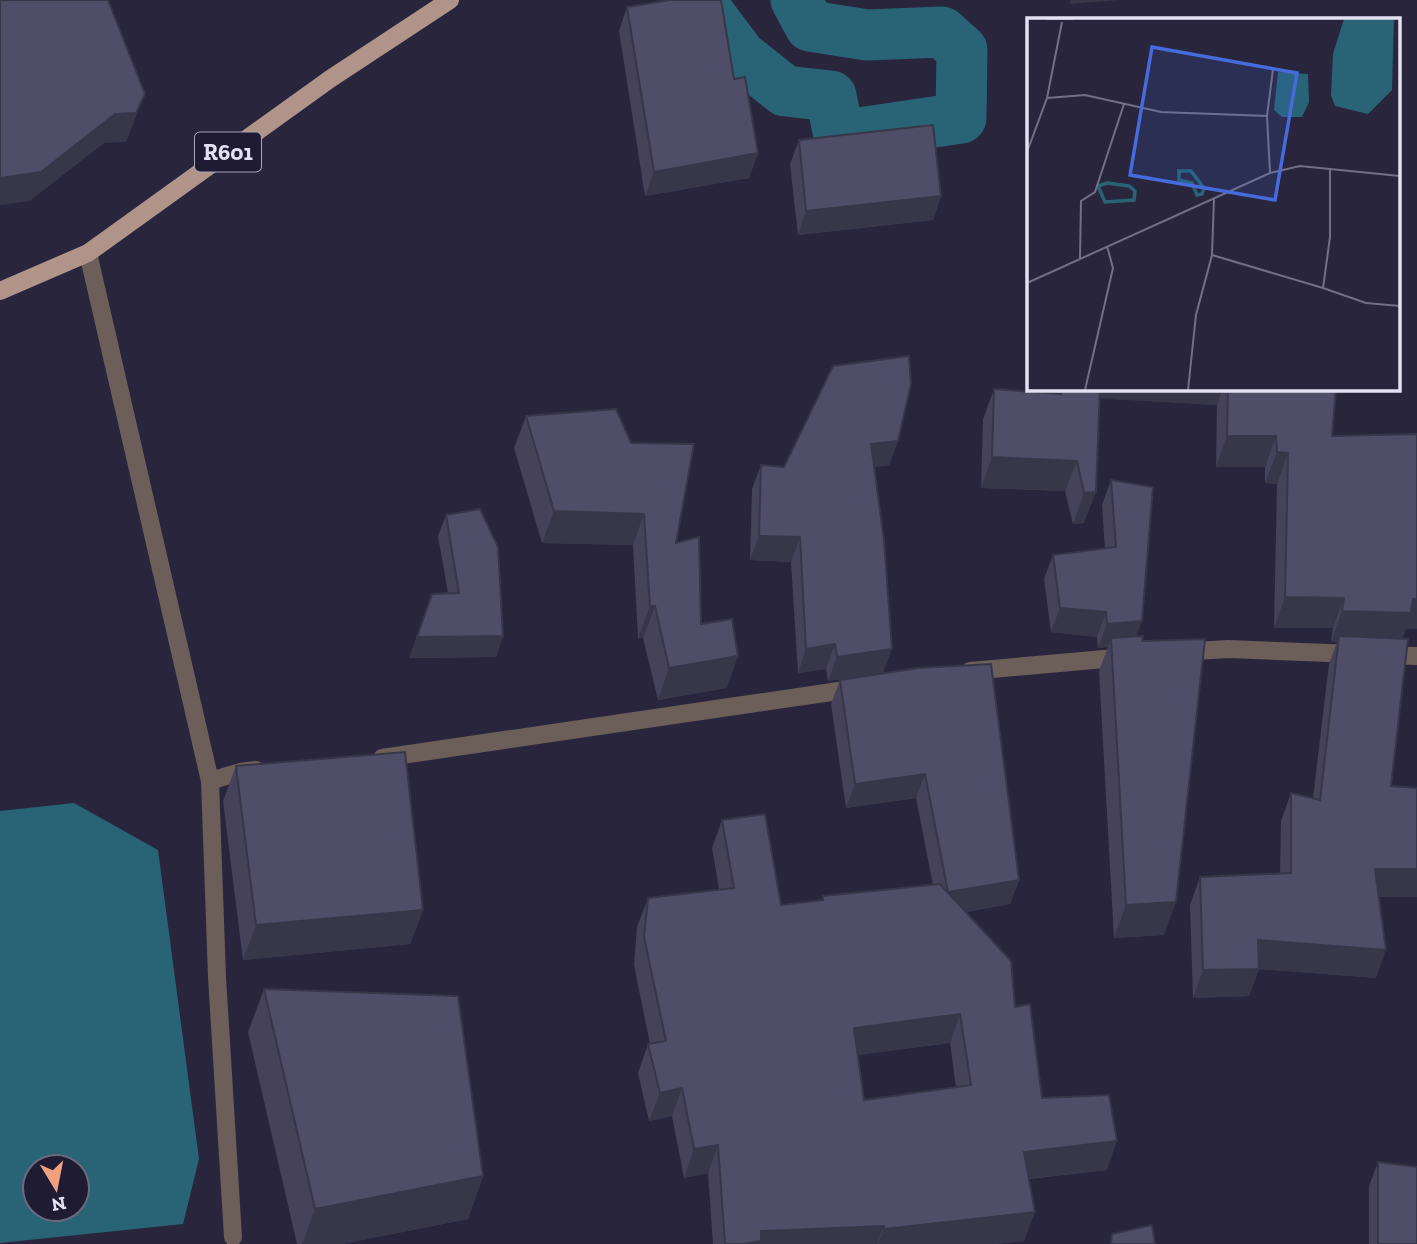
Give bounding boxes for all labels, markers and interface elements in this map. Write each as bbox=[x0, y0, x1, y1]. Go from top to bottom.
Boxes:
inset map bbox=[1027, 18, 1400, 390]
road number: R601 bbox=[195, 132, 261, 172]
north arrow bbox=[21, 1153, 91, 1223]
text: N bbox=[50, 1192, 68, 1217]

